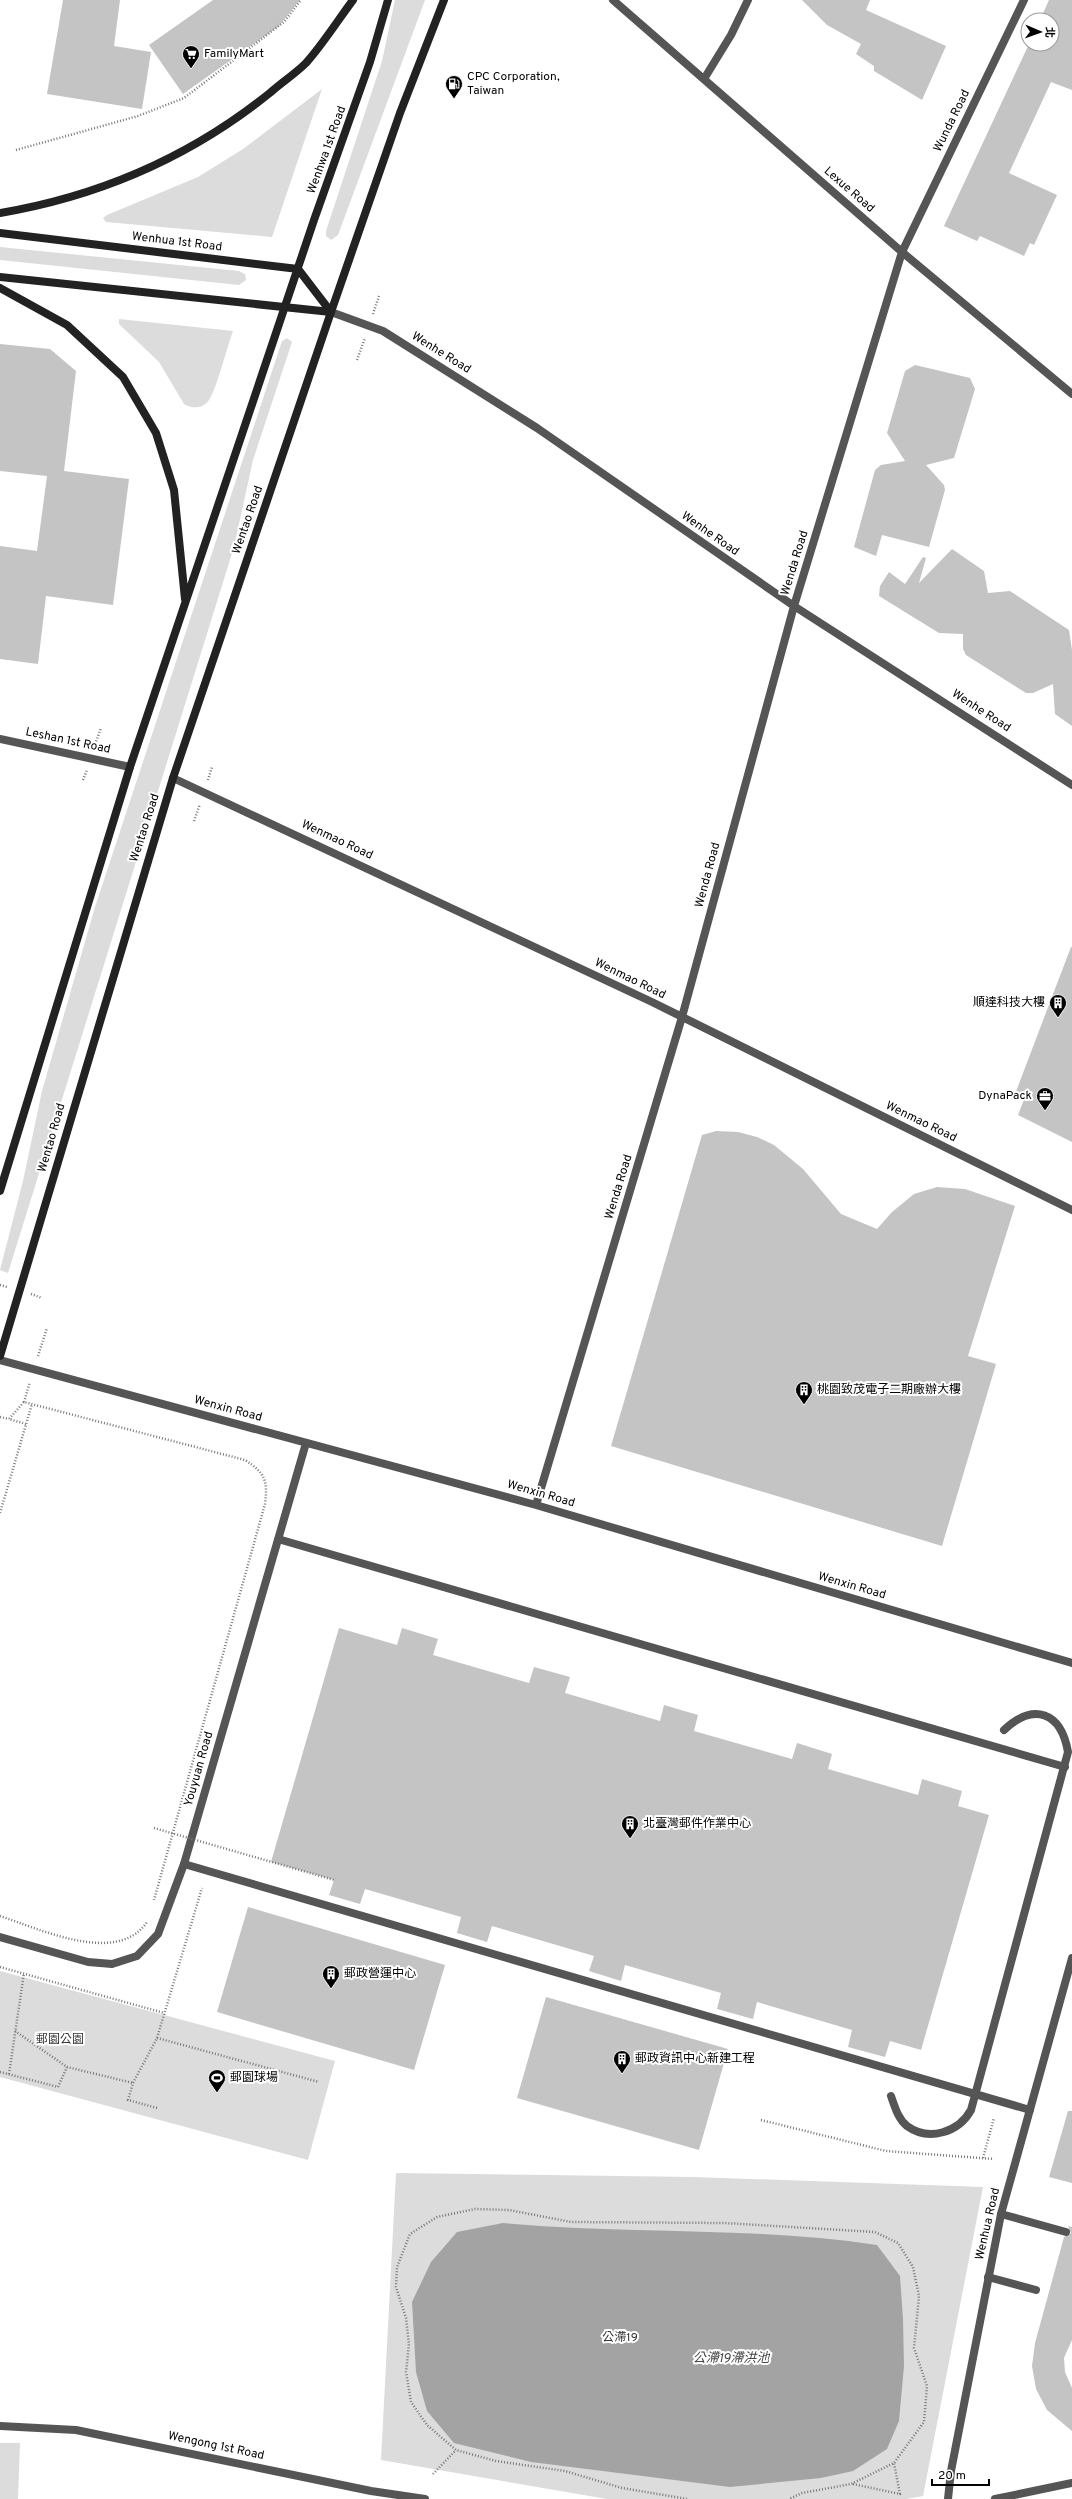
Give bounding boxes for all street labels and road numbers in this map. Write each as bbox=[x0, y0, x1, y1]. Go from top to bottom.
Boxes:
street label: Wunda Road bbox=[930, 87, 974, 155]
street label: Wenhwa 1st Road bbox=[304, 104, 350, 196]
street label: Lexue Road bbox=[820, 163, 878, 217]
street label: Wenhua 1st Road bbox=[131, 229, 223, 255]
street label: Wenhe Road bbox=[408, 328, 474, 378]
street label: Wentao Road bbox=[229, 484, 267, 556]
street label: Wenhe Road bbox=[678, 508, 742, 560]
street label: Wenda Road bbox=[778, 529, 812, 597]
street label: Wenhe Road bbox=[948, 686, 1014, 736]
street label: Leshan 1st Road bbox=[24, 724, 112, 758]
street label: Wentao Road bbox=[126, 792, 164, 864]
street label: Wenmao Road bbox=[299, 816, 375, 864]
street label: Wenda Road bbox=[692, 841, 724, 909]
street label: Wenmao Road bbox=[592, 955, 668, 1003]
street label: Wenmao Road bbox=[883, 1098, 959, 1146]
street label: Wentao Road bbox=[34, 1102, 70, 1174]
street label: Wenda Road bbox=[602, 1153, 636, 1221]
street label: Wenxin Road bbox=[192, 1392, 264, 1426]
street label: Wenxin Road bbox=[505, 1477, 577, 1511]
street label: Wenxin Road bbox=[816, 1569, 888, 1603]
street label: Youyuan Road bbox=[181, 1730, 217, 1808]
street label: Wenhua Road bbox=[972, 2186, 1004, 2262]
street label: Wengong 1st Road bbox=[166, 2428, 266, 2464]

